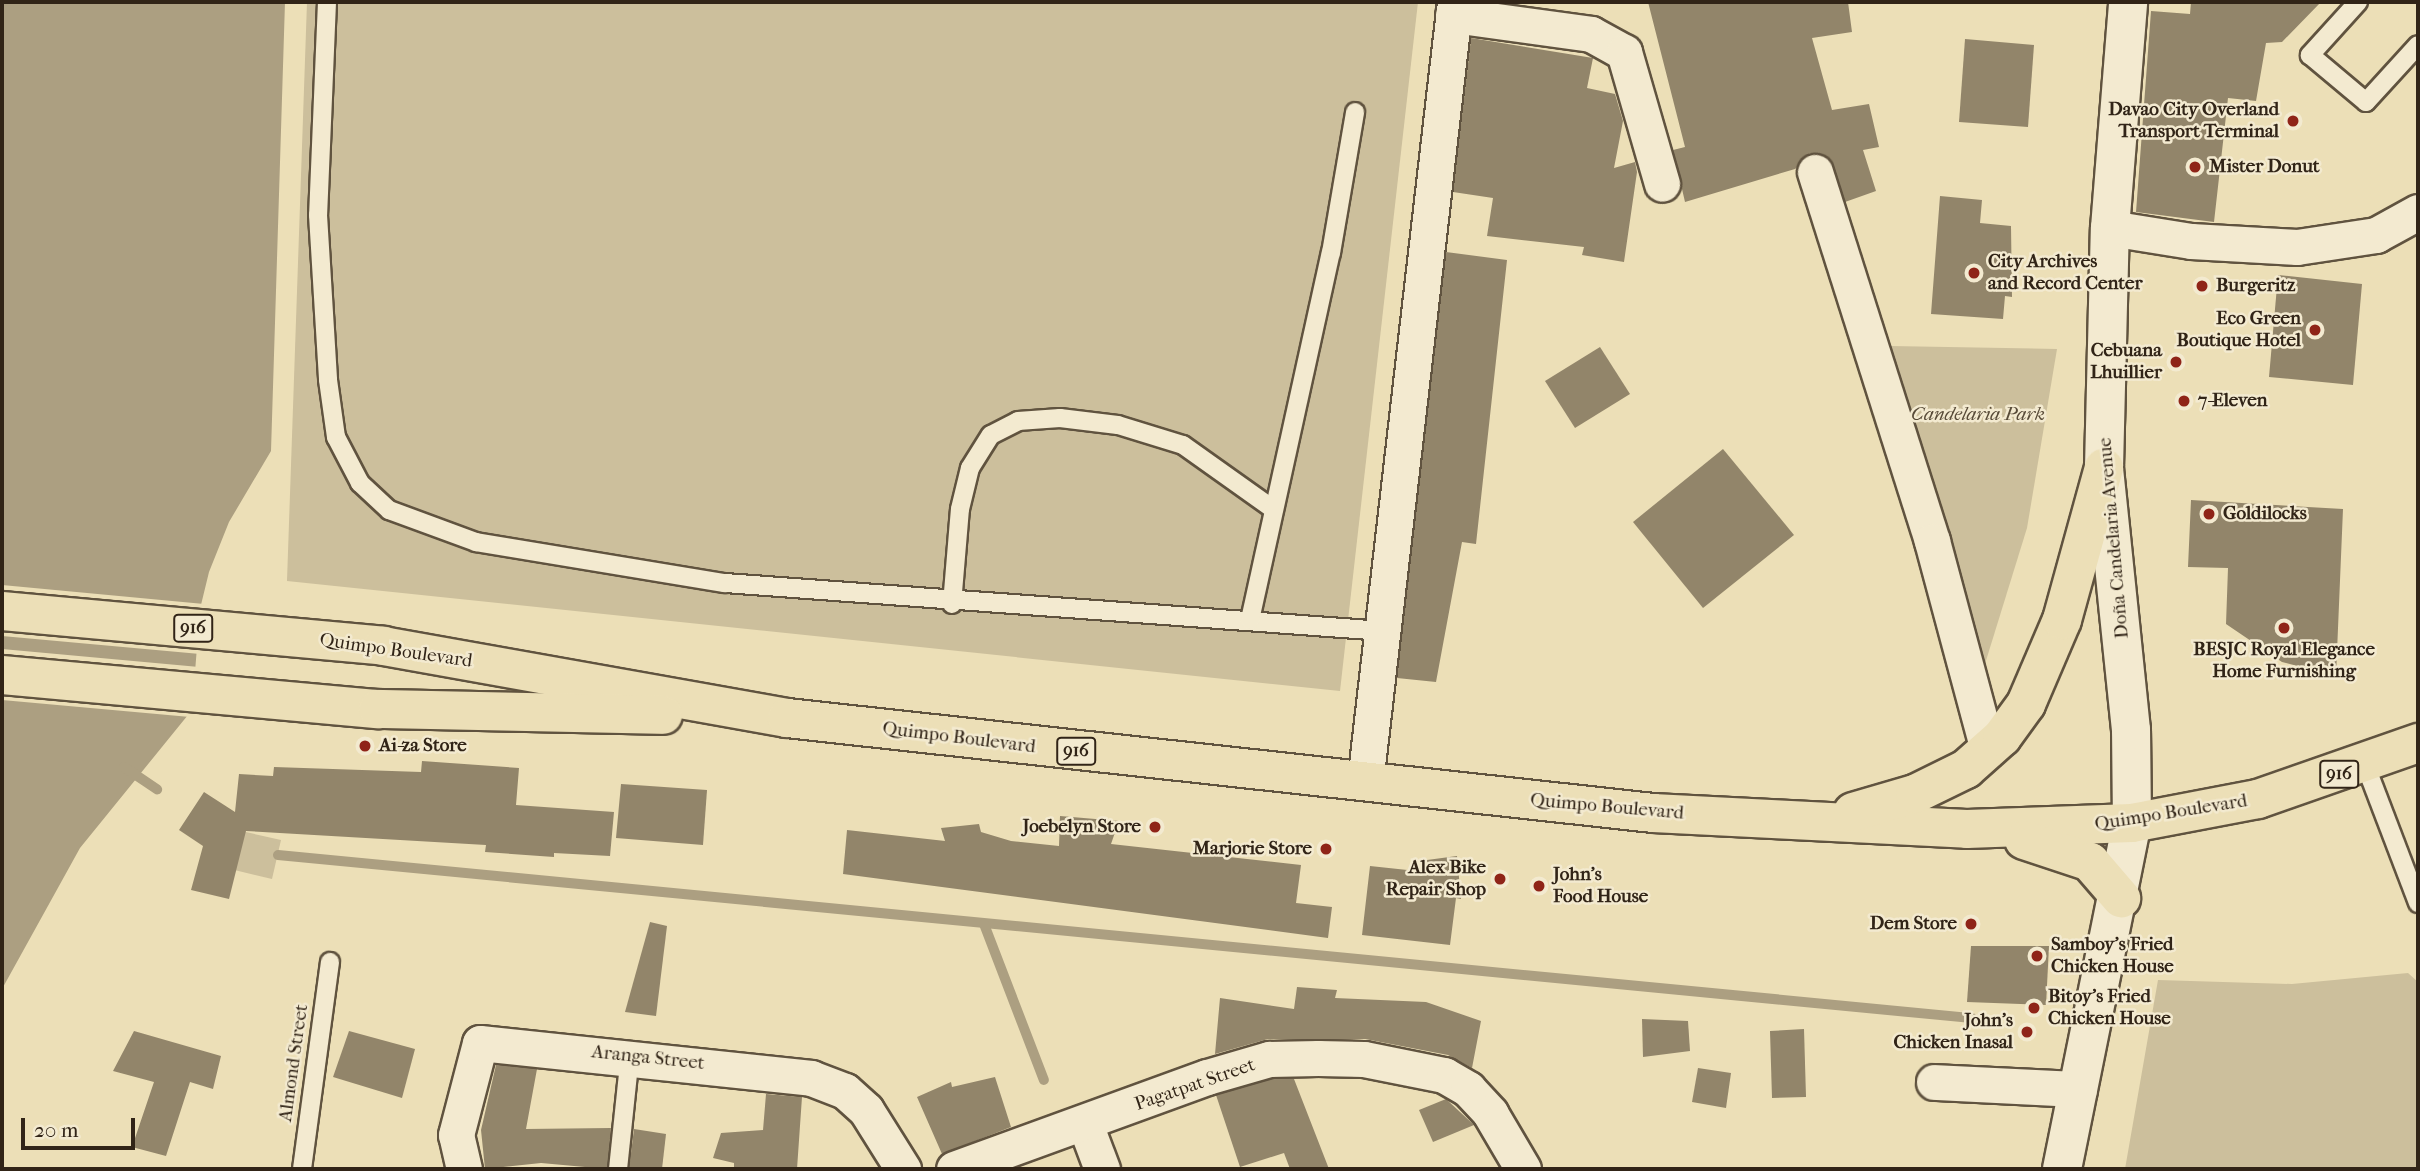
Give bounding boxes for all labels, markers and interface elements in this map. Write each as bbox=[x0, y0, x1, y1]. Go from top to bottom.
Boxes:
place label: Davao City Overland Transport Terminal bbox=[2108, 99, 2279, 143]
marker: Davao City Overland Transport Terminal bbox=[2285, 113, 2301, 129]
place label: Mister Donut bbox=[2209, 156, 2320, 178]
marker: Mister Donut bbox=[2187, 159, 2203, 175]
place label: City Archives and Record Center bbox=[1988, 251, 2143, 295]
marker: City Archives and Record Center bbox=[1966, 265, 1982, 281]
place label: Burgeritz bbox=[2216, 275, 2295, 297]
marker: Burgeritz bbox=[2194, 278, 2210, 294]
place label: Eco Green Boutique Hotel bbox=[2177, 308, 2301, 352]
marker: Eco Green Boutique Hotel bbox=[2307, 322, 2323, 338]
place label: Cebuana Lhuillier bbox=[2090, 340, 2162, 384]
marker: Cebuana Lhuillier bbox=[2168, 354, 2184, 370]
place label: 7-Eleven bbox=[2198, 390, 2268, 412]
marker: 7-Eleven bbox=[2176, 393, 2192, 409]
park label: Candelaria Park bbox=[1911, 404, 2045, 426]
street label: Doña Candelaria Avenue bbox=[2094, 436, 2134, 640]
place label: Goldilocks bbox=[2223, 503, 2307, 525]
marker: Goldilocks bbox=[2201, 506, 2217, 522]
road number: 916 bbox=[172, 614, 214, 642]
marker: BESJC Royal Elegance Home Furnishing bbox=[2276, 620, 2292, 636]
street label: Quimpo Boulevard bbox=[318, 629, 474, 673]
place label: BESJC Royal Elegance Home Furnishing bbox=[2193, 639, 2375, 683]
street label: Quimpo Boulevard bbox=[881, 717, 1037, 759]
place label: Ai-za Store bbox=[379, 735, 467, 757]
road number: 916 bbox=[1055, 736, 1097, 766]
marker: Ai-za Store bbox=[357, 738, 373, 754]
road number: 916 bbox=[2318, 760, 2360, 788]
street label: Quimpo Boulevard bbox=[1529, 789, 1685, 825]
street label: Quimpo Boulevard bbox=[2093, 790, 2249, 836]
place label: Joebelyn Store bbox=[1022, 816, 1141, 838]
marker: Joebelyn Store bbox=[1147, 819, 1163, 835]
place label: Marjorie Store bbox=[1193, 838, 1312, 860]
marker: Marjorie Store bbox=[1318, 841, 1334, 857]
place label: Alex Bike Repair Shop bbox=[1386, 857, 1486, 901]
place label: John's Food House bbox=[1553, 864, 1648, 908]
marker: Alex Bike Repair Shop bbox=[1492, 871, 1508, 887]
marker: John's Food House bbox=[1531, 878, 1547, 894]
place label: Dem Store bbox=[1870, 913, 1957, 935]
marker: Dem Store bbox=[1963, 916, 1979, 932]
place label: Samboy's Fried Chicken House bbox=[2051, 934, 2174, 978]
marker: Samboy's Fried Chicken House bbox=[2029, 948, 2045, 964]
place label: Bitoy's Fried Chicken House bbox=[2048, 986, 2171, 1030]
marker: Bitoy's Fried Chicken House bbox=[2026, 1000, 2042, 1016]
street label: Almond Street bbox=[274, 1003, 314, 1123]
place label: John's Chicken Inasal bbox=[1893, 1010, 2013, 1054]
marker: John's Chicken Inasal bbox=[2019, 1024, 2035, 1040]
street label: Aranga Street bbox=[590, 1041, 706, 1075]
street label: Pagatpat Street bbox=[1132, 1054, 1258, 1116]
scale bar bbox=[24, 1104, 138, 1148]
text: 20 m bbox=[34, 1118, 78, 1142]

